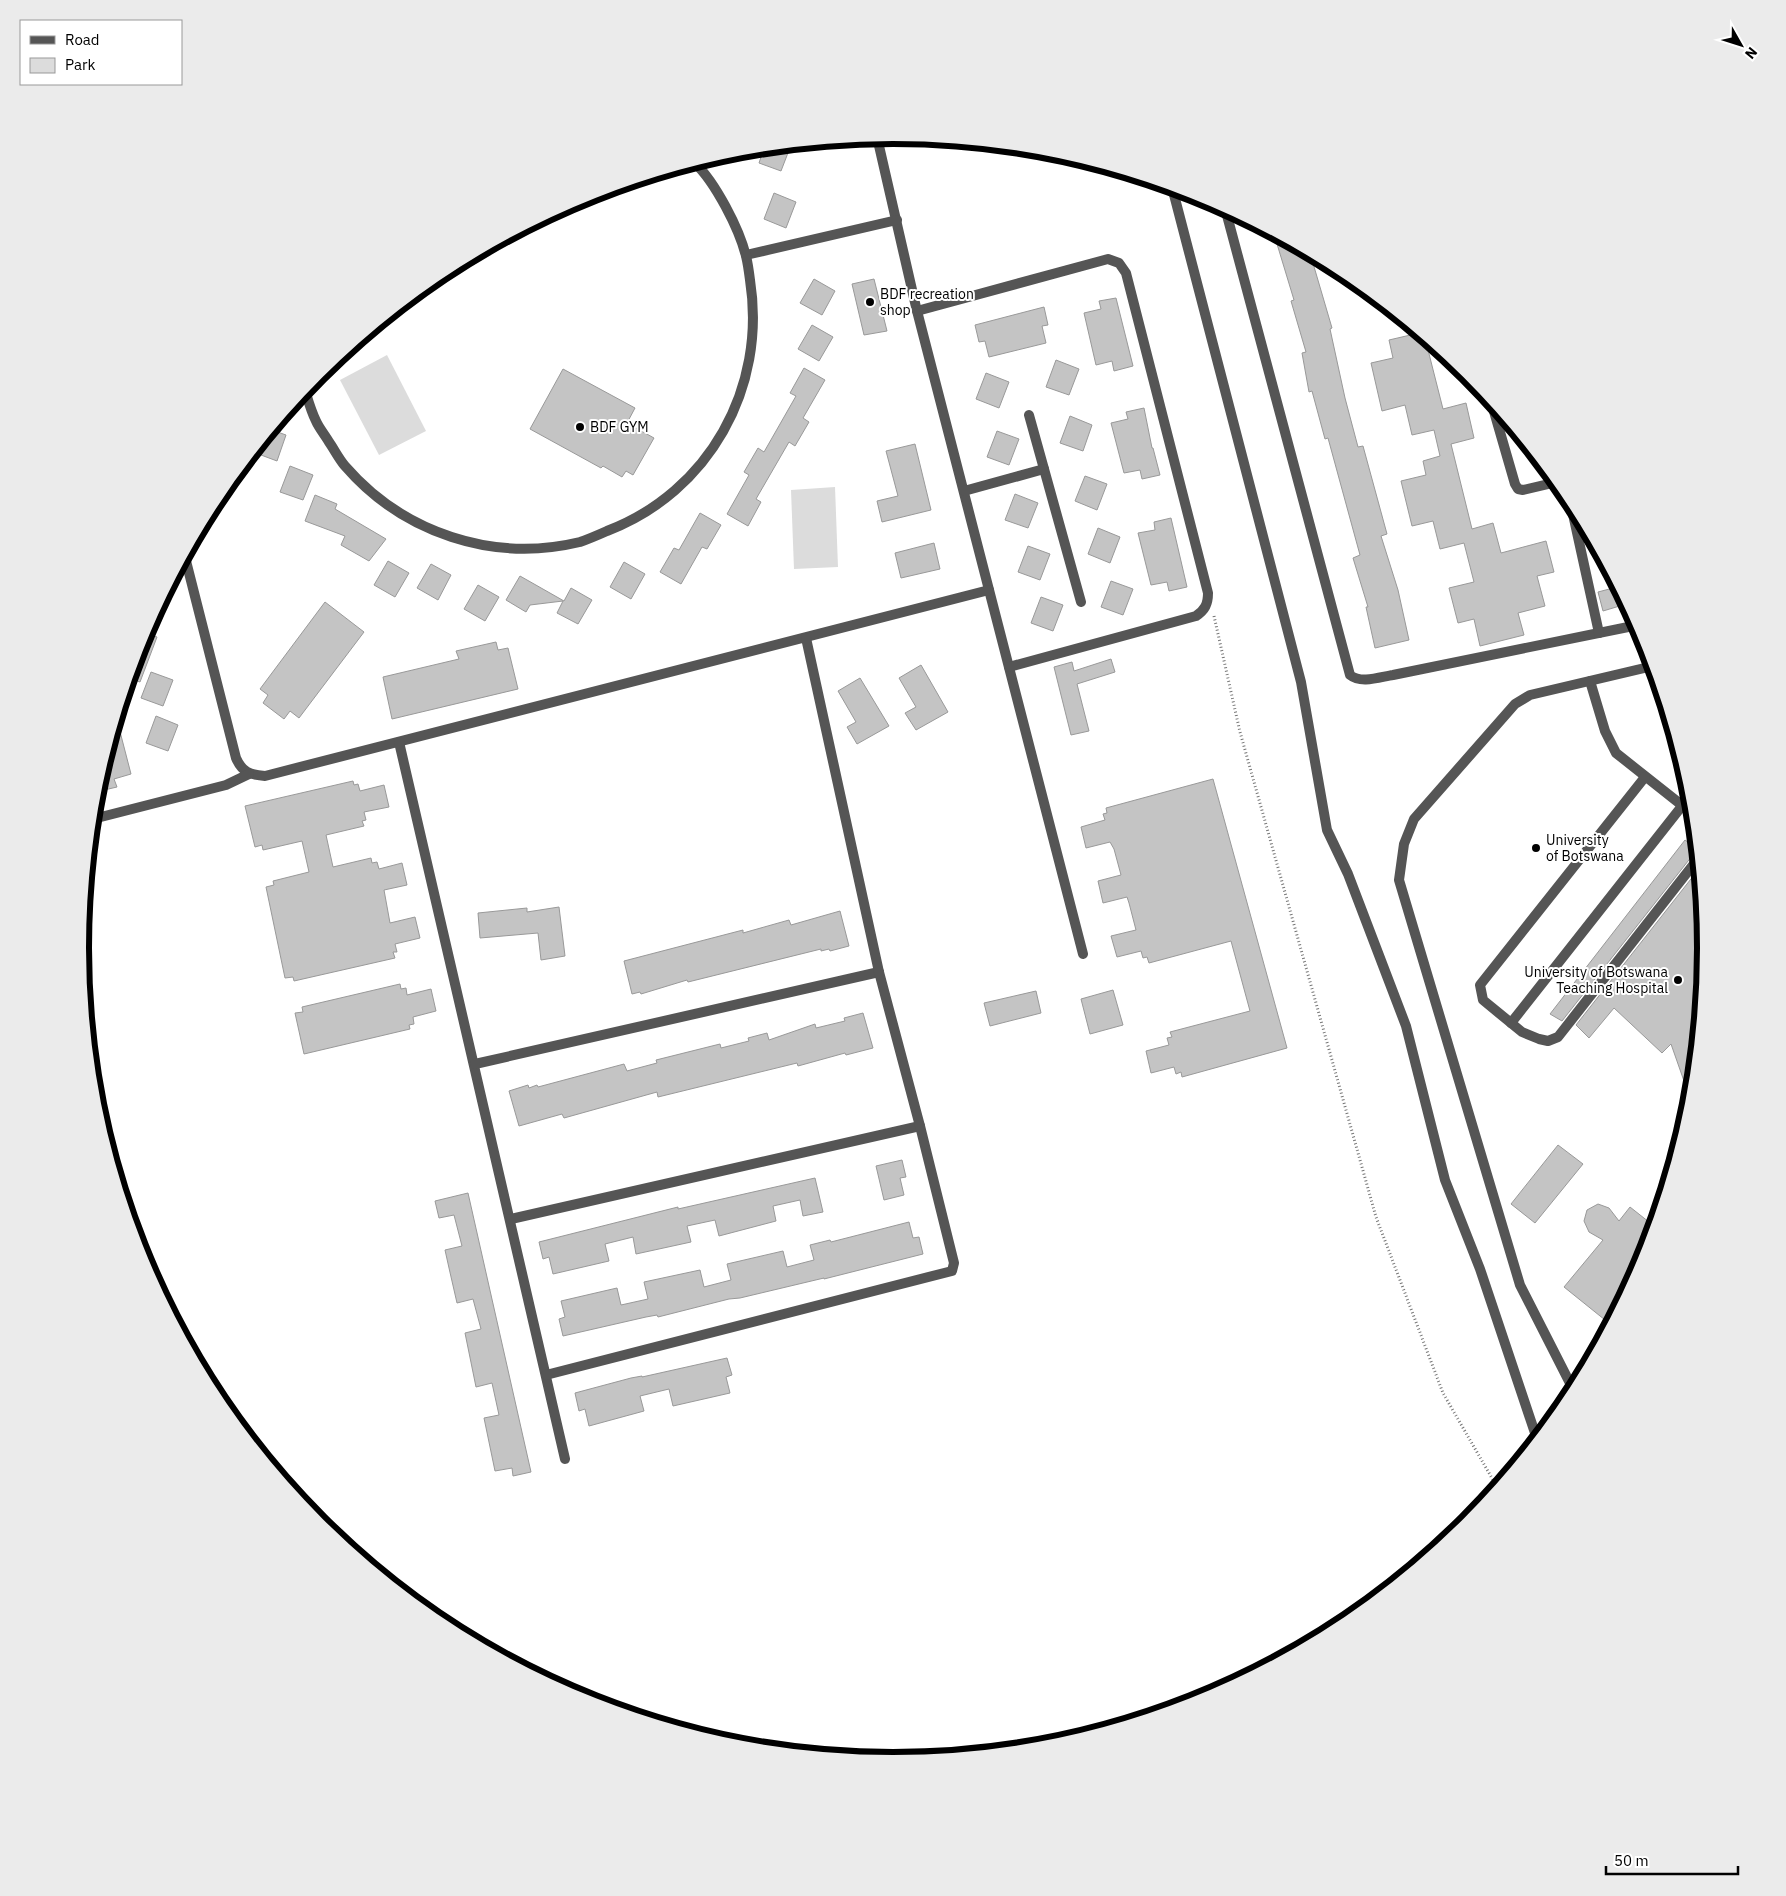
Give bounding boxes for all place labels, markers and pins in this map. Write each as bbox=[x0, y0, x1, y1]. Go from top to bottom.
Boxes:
place label: BDF recreation shop bbox=[880, 285, 974, 319]
marker: BDF recreation shop bbox=[864, 296, 876, 308]
place label: BDF GYM bbox=[590, 418, 649, 436]
marker: BDF GYM bbox=[574, 421, 586, 433]
place label: University of Botswana bbox=[1546, 831, 1624, 865]
marker: University of Botswana bbox=[1530, 842, 1542, 854]
place label: University of Botswana Teaching Hospital bbox=[1524, 963, 1669, 997]
marker: University of Botswana Teaching Hospital bbox=[1672, 974, 1684, 986]

